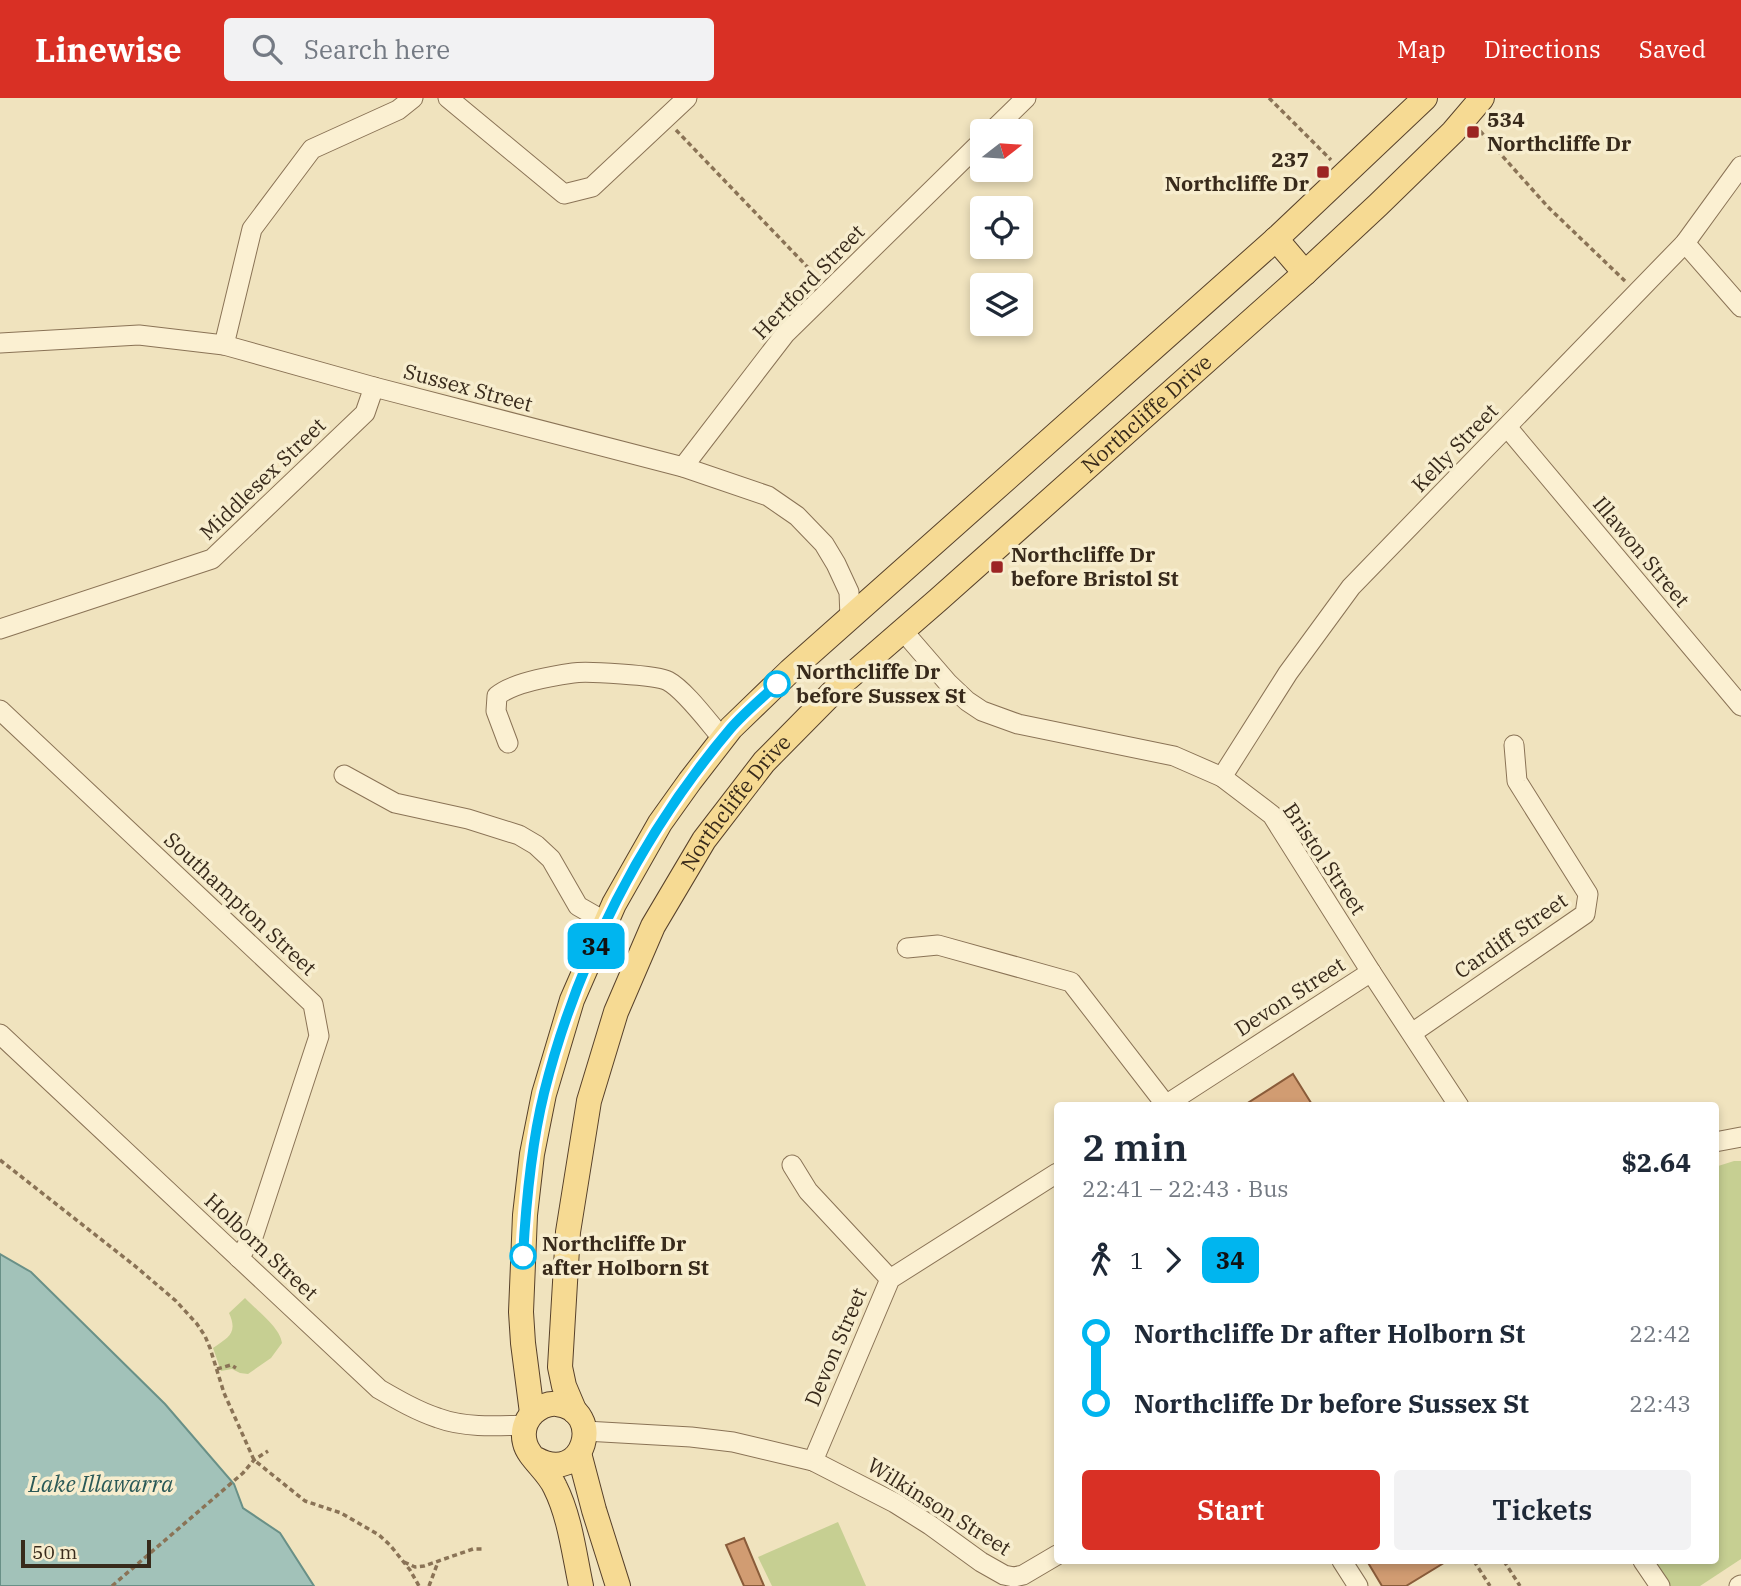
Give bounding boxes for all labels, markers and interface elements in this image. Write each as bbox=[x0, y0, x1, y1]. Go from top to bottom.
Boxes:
search box bbox=[224, 18, 714, 81]
text: Linewise bbox=[35, 28, 182, 71]
icon: search bbox=[248, 30, 286, 68]
text: Search here bbox=[304, 32, 450, 66]
text: Map bbox=[1397, 33, 1446, 65]
text: Directions bbox=[1484, 33, 1601, 65]
text: Saved bbox=[1639, 33, 1706, 65]
place label: 534 Northcliffe Dr bbox=[1487, 105, 1632, 157]
north arrow bbox=[970, 119, 1032, 182]
map controls bbox=[970, 119, 1033, 336]
marker: 534 Northcliffe Dr bbox=[1465, 124, 1481, 140]
place label: 237 Northcliffe Dr bbox=[1165, 145, 1310, 197]
marker: 237 Northcliffe Dr bbox=[1315, 164, 1331, 180]
button: locate bbox=[970, 196, 1033, 259]
street label: Hertford Street bbox=[746, 218, 870, 345]
button: layers bbox=[970, 273, 1033, 336]
street label: Northcliffe Drive bbox=[1075, 348, 1217, 479]
street label: Sussex Street bbox=[401, 356, 536, 418]
street label: Kelly Street bbox=[1405, 397, 1504, 498]
street label: Middlesex Street bbox=[193, 411, 331, 546]
street label: Illawon Street bbox=[1587, 490, 1696, 613]
place label: Northcliffe Dr before Bristol St bbox=[1011, 540, 1179, 592]
marker: Northcliffe Dr before Bristol St bbox=[989, 559, 1005, 575]
place label: Northcliffe Dr before Sussex St bbox=[796, 657, 966, 709]
marker: Northcliffe Dr before Sussex St bbox=[764, 671, 790, 697]
street label: Northcliffe Drive bbox=[674, 728, 797, 876]
street label: Bristol Street bbox=[1277, 797, 1373, 920]
street label: Southampton Street bbox=[159, 825, 323, 981]
street label: Cardiff Street bbox=[1448, 886, 1572, 984]
line badge: 34 bbox=[564, 923, 628, 969]
text: 34 bbox=[582, 930, 610, 962]
street label: Devon Street bbox=[1229, 950, 1350, 1042]
text: 2 min bbox=[1082, 1122, 1188, 1171]
text: $2.64 bbox=[1621, 1145, 1691, 1179]
text: 22:41 – 22:43 · Bus bbox=[1082, 1173, 1289, 1203]
street label: Holborn Street bbox=[199, 1186, 325, 1306]
place label: Northcliffe Dr after Holborn St bbox=[542, 1229, 709, 1281]
icon: walk bbox=[1082, 1241, 1120, 1279]
icon: forward bbox=[1154, 1241, 1192, 1279]
marker: Northcliffe Dr after Holborn St bbox=[510, 1243, 536, 1269]
text: 34 bbox=[1216, 1244, 1245, 1276]
text: 1 bbox=[1130, 1245, 1144, 1275]
street label: Devon Street bbox=[798, 1283, 873, 1410]
text: Northcliffe Dr after Holborn St bbox=[1134, 1316, 1525, 1350]
text: 22:42 bbox=[1629, 1318, 1691, 1348]
text: Northcliffe Dr before Sussex St bbox=[1134, 1386, 1529, 1420]
text: 22:43 bbox=[1629, 1388, 1691, 1418]
street label: Wilkinson Street bbox=[862, 1451, 1017, 1562]
water label: Lake Illawarra bbox=[27, 1468, 174, 1498]
button: Start bbox=[1082, 1470, 1380, 1550]
button: Tickets bbox=[1394, 1470, 1691, 1550]
scale bar bbox=[21, 1537, 150, 1569]
text: 50 m bbox=[32, 1540, 77, 1564]

